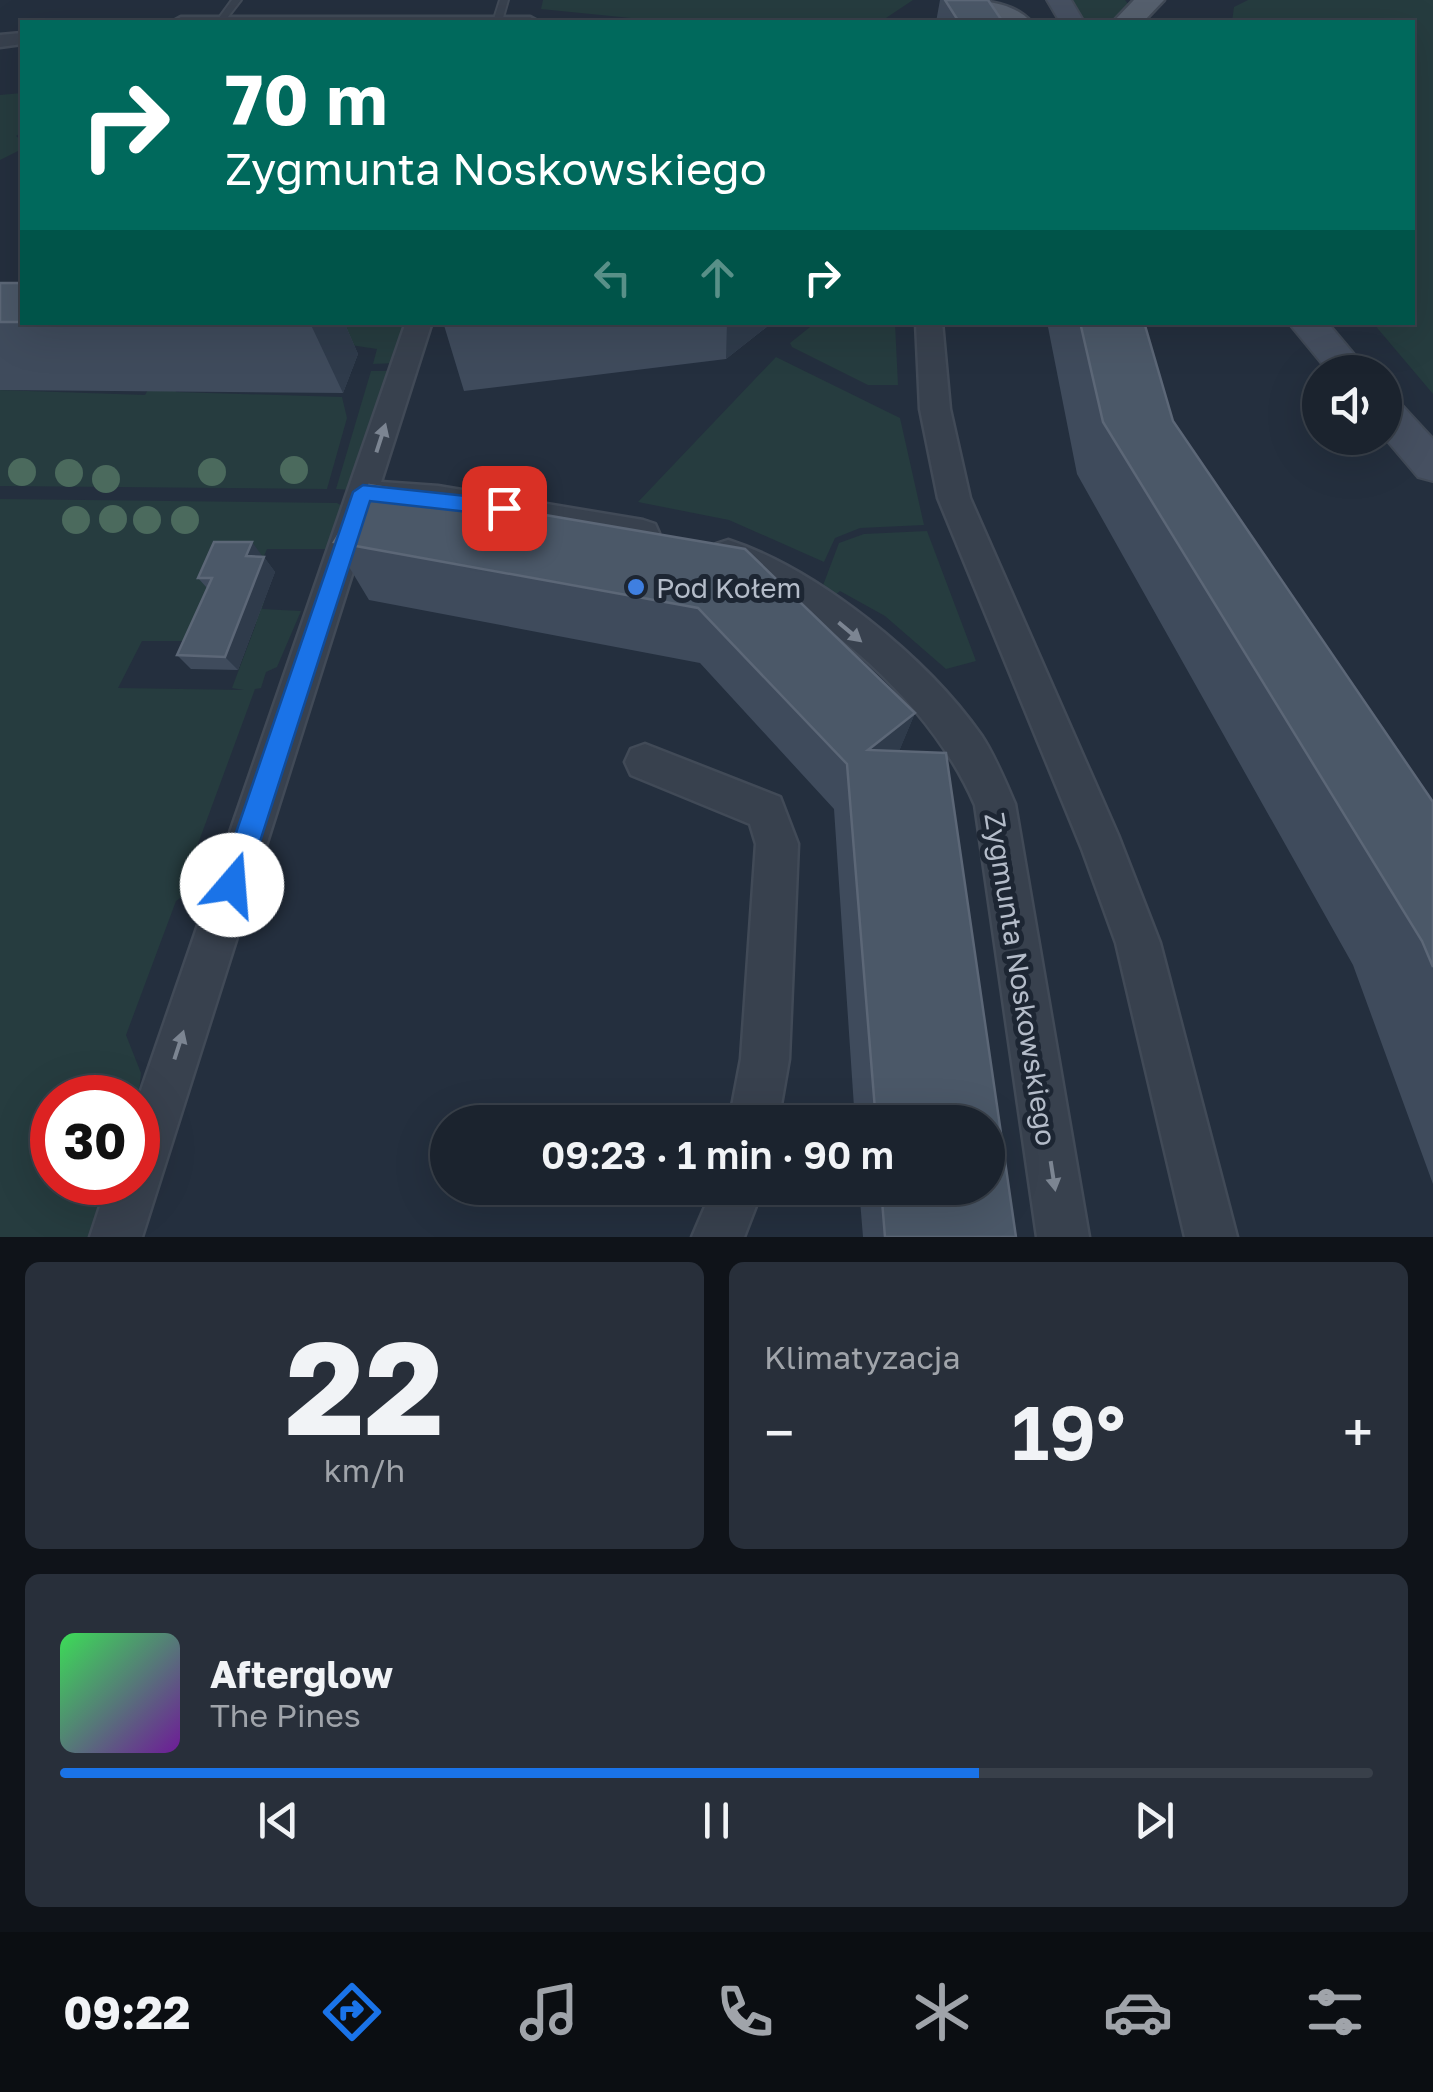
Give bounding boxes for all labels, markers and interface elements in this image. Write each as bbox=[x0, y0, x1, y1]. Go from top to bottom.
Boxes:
text: 70 m bbox=[225, 56, 387, 140]
icon: right bbox=[60, 60, 190, 190]
text: Zygmunta Noskowskiego bbox=[225, 141, 767, 195]
icon: left bbox=[585, 250, 640, 305]
icon: ahead bbox=[690, 250, 745, 305]
icon: right bbox=[795, 250, 850, 305]
map controls bbox=[1302, 355, 1402, 455]
button: sound bbox=[1302, 355, 1402, 455]
one-way arrow bbox=[374, 422, 389, 452]
pin bbox=[462, 466, 547, 551]
icon: arrive bbox=[477, 481, 532, 536]
place label: Pod Kołem bbox=[656, 571, 801, 604]
marker: Pod Kołem bbox=[625, 576, 647, 598]
one-way arrow bbox=[837, 621, 862, 643]
street label: Zygmunta Noskowskiego bbox=[978, 810, 1064, 1148]
position arrow bbox=[180, 833, 284, 937]
one-way arrow bbox=[173, 1030, 188, 1060]
speed limit sign: 30 bbox=[30, 1075, 160, 1205]
text: 09:23 · 1 min · 90 m bbox=[541, 1132, 894, 1177]
one-way arrow bbox=[1045, 1161, 1061, 1193]
text: 22 bbox=[285, 1308, 444, 1464]
text: Klimatyzacja bbox=[764, 1338, 961, 1376]
text: 19° bbox=[1012, 1386, 1125, 1477]
text: − bbox=[764, 1399, 794, 1465]
text: + bbox=[1343, 1399, 1373, 1465]
text: km/h bbox=[324, 1451, 405, 1489]
text: Afterglow bbox=[210, 1651, 393, 1696]
text: The Pines bbox=[210, 1696, 361, 1734]
icon: previous bbox=[251, 1793, 306, 1848]
icon: pause bbox=[689, 1793, 744, 1848]
icon: next bbox=[1127, 1793, 1182, 1848]
icon: directions bbox=[317, 1977, 387, 2047]
icon: music bbox=[514, 1977, 584, 2047]
icon: phone bbox=[710, 1977, 780, 2047]
icon: climate bbox=[907, 1977, 977, 2047]
icon: car bbox=[1103, 1977, 1173, 2047]
icon: filters bbox=[1300, 1977, 1370, 2047]
text: 09:22 bbox=[63, 1985, 190, 2039]

